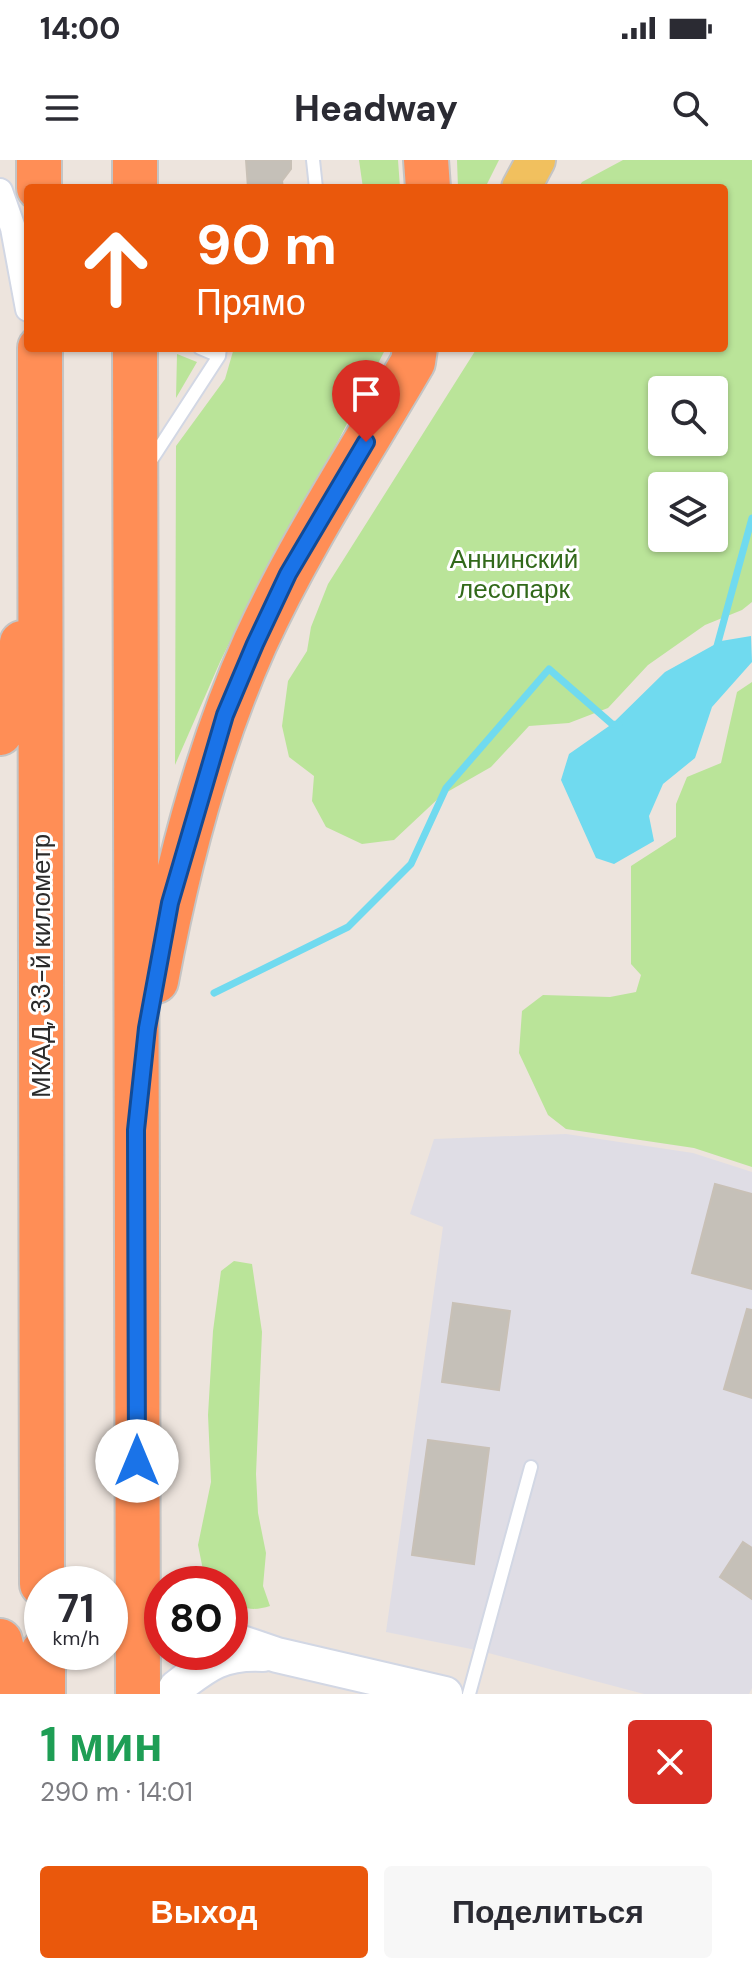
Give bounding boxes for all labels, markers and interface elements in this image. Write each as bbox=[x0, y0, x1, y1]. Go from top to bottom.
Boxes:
text: 14:00 bbox=[40, 9, 120, 48]
text: Headway bbox=[294, 85, 458, 132]
icon: menu bbox=[40, 86, 84, 130]
icon: search bbox=[668, 86, 712, 130]
text: 90 m bbox=[196, 208, 337, 281]
icon: ahead bbox=[64, 216, 168, 320]
text: Прямо bbox=[196, 279, 306, 326]
pin bbox=[332, 360, 400, 442]
icon: arrive bbox=[344, 372, 388, 416]
map controls bbox=[648, 376, 728, 552]
button: search bbox=[648, 376, 728, 456]
button: layers bbox=[648, 472, 728, 552]
park label: Аннинский лесопарк bbox=[450, 542, 578, 606]
street label: МКАД, 33-й километр bbox=[24, 834, 58, 1098]
position arrow bbox=[95, 1419, 179, 1503]
speed limit sign: 80 bbox=[144, 1566, 248, 1670]
text: 71 bbox=[58, 1582, 94, 1634]
text: km/h bbox=[52, 1625, 100, 1651]
text: 1 мин bbox=[40, 1713, 163, 1776]
button: close bbox=[628, 1720, 712, 1804]
text: 290 m · 14:01 bbox=[40, 1775, 193, 1809]
button: Выход bbox=[40, 1866, 368, 1958]
button: Поделиться bbox=[384, 1866, 712, 1958]

